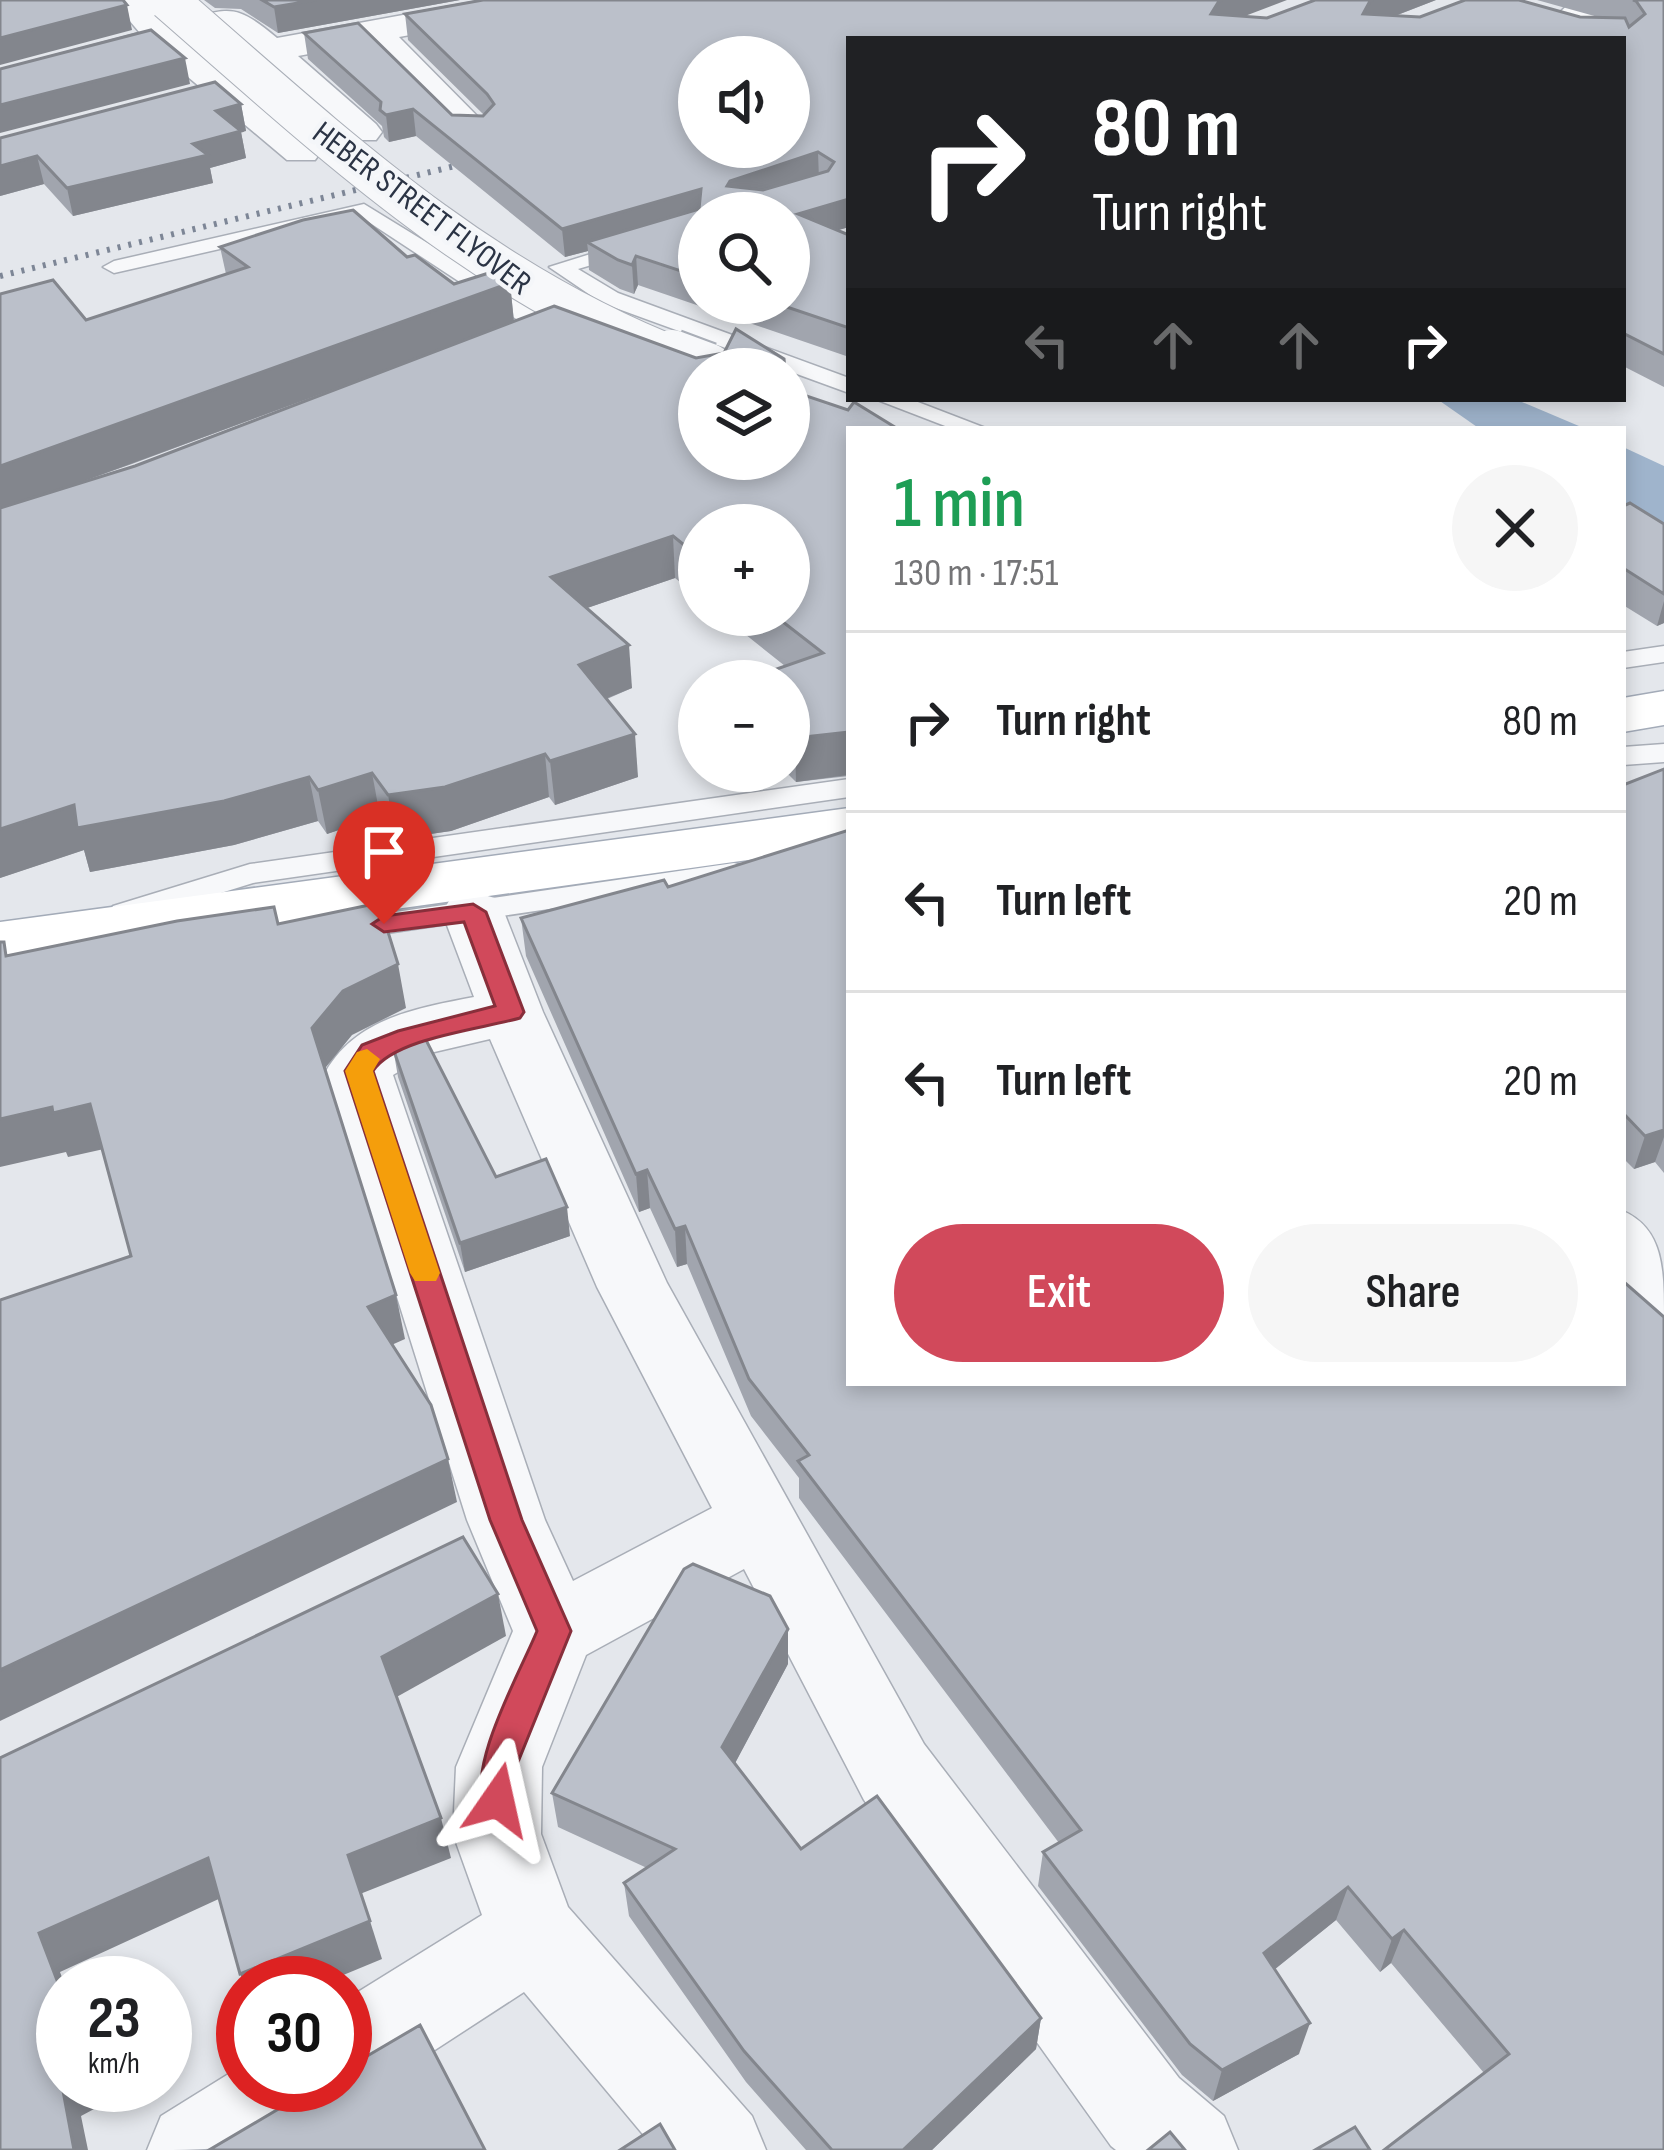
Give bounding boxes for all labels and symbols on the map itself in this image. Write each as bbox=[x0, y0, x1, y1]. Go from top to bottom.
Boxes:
street label: HEBER STREET FLYOVER bbox=[305, 113, 539, 304]
pin bbox=[333, 801, 435, 924]
position arrow bbox=[435, 1737, 561, 1863]
speed limit sign: 30 bbox=[216, 1956, 372, 2112]

